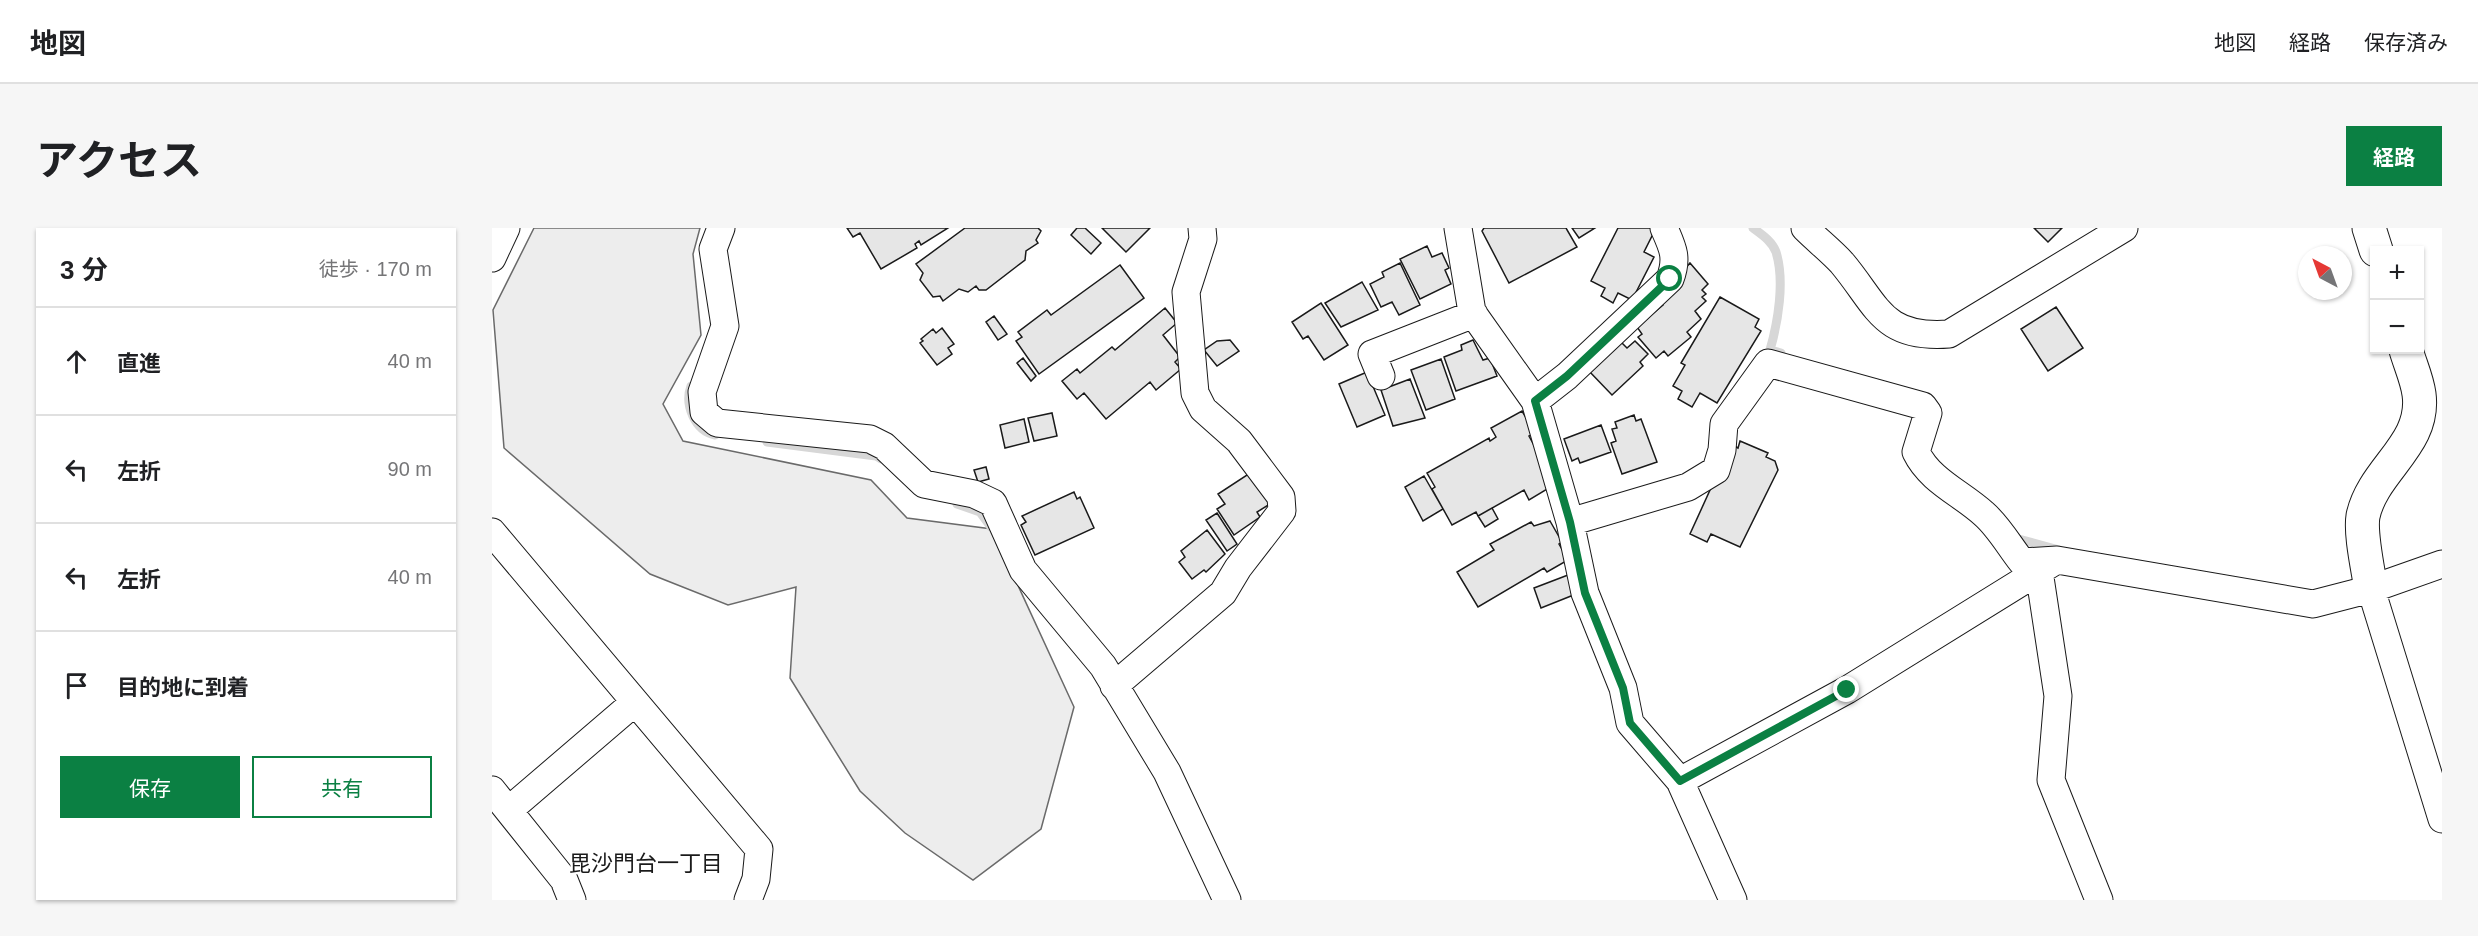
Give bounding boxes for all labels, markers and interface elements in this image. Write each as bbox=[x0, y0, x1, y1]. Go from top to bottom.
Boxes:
text: 地図 bbox=[30, 28, 86, 59]
text: 地図 bbox=[2214, 31, 2256, 54]
text: 経路 bbox=[2289, 31, 2331, 54]
text: 保存済み bbox=[2364, 31, 2448, 54]
button: 経路 bbox=[2346, 126, 2442, 186]
text: アクセス bbox=[36, 137, 202, 184]
north arrow bbox=[2298, 246, 2352, 300]
map controls bbox=[2370, 246, 2424, 354]
button: + bbox=[2370, 246, 2424, 300]
text: 3 分 bbox=[60, 255, 108, 285]
text: 徒歩 · 170 m bbox=[319, 258, 432, 280]
route start bbox=[1656, 265, 1682, 291]
button: − bbox=[2370, 300, 2424, 354]
icon: ahead bbox=[60, 345, 93, 378]
text: 40 m bbox=[388, 350, 432, 372]
text: 直進 bbox=[117, 351, 161, 376]
icon: left bbox=[60, 453, 93, 486]
text: 90 m bbox=[388, 458, 432, 480]
text: 左折 bbox=[117, 459, 161, 484]
icon: left bbox=[60, 561, 93, 594]
text: 40 m bbox=[388, 566, 432, 588]
text: 左折 bbox=[117, 567, 161, 592]
icon: arrive bbox=[60, 669, 93, 702]
text: 目的地に到着 bbox=[117, 675, 249, 700]
route end bbox=[1833, 676, 1859, 702]
button: 保存 bbox=[60, 756, 240, 818]
button: 共有 bbox=[252, 756, 432, 818]
district label: 毘沙門台一丁目 bbox=[569, 851, 723, 876]

